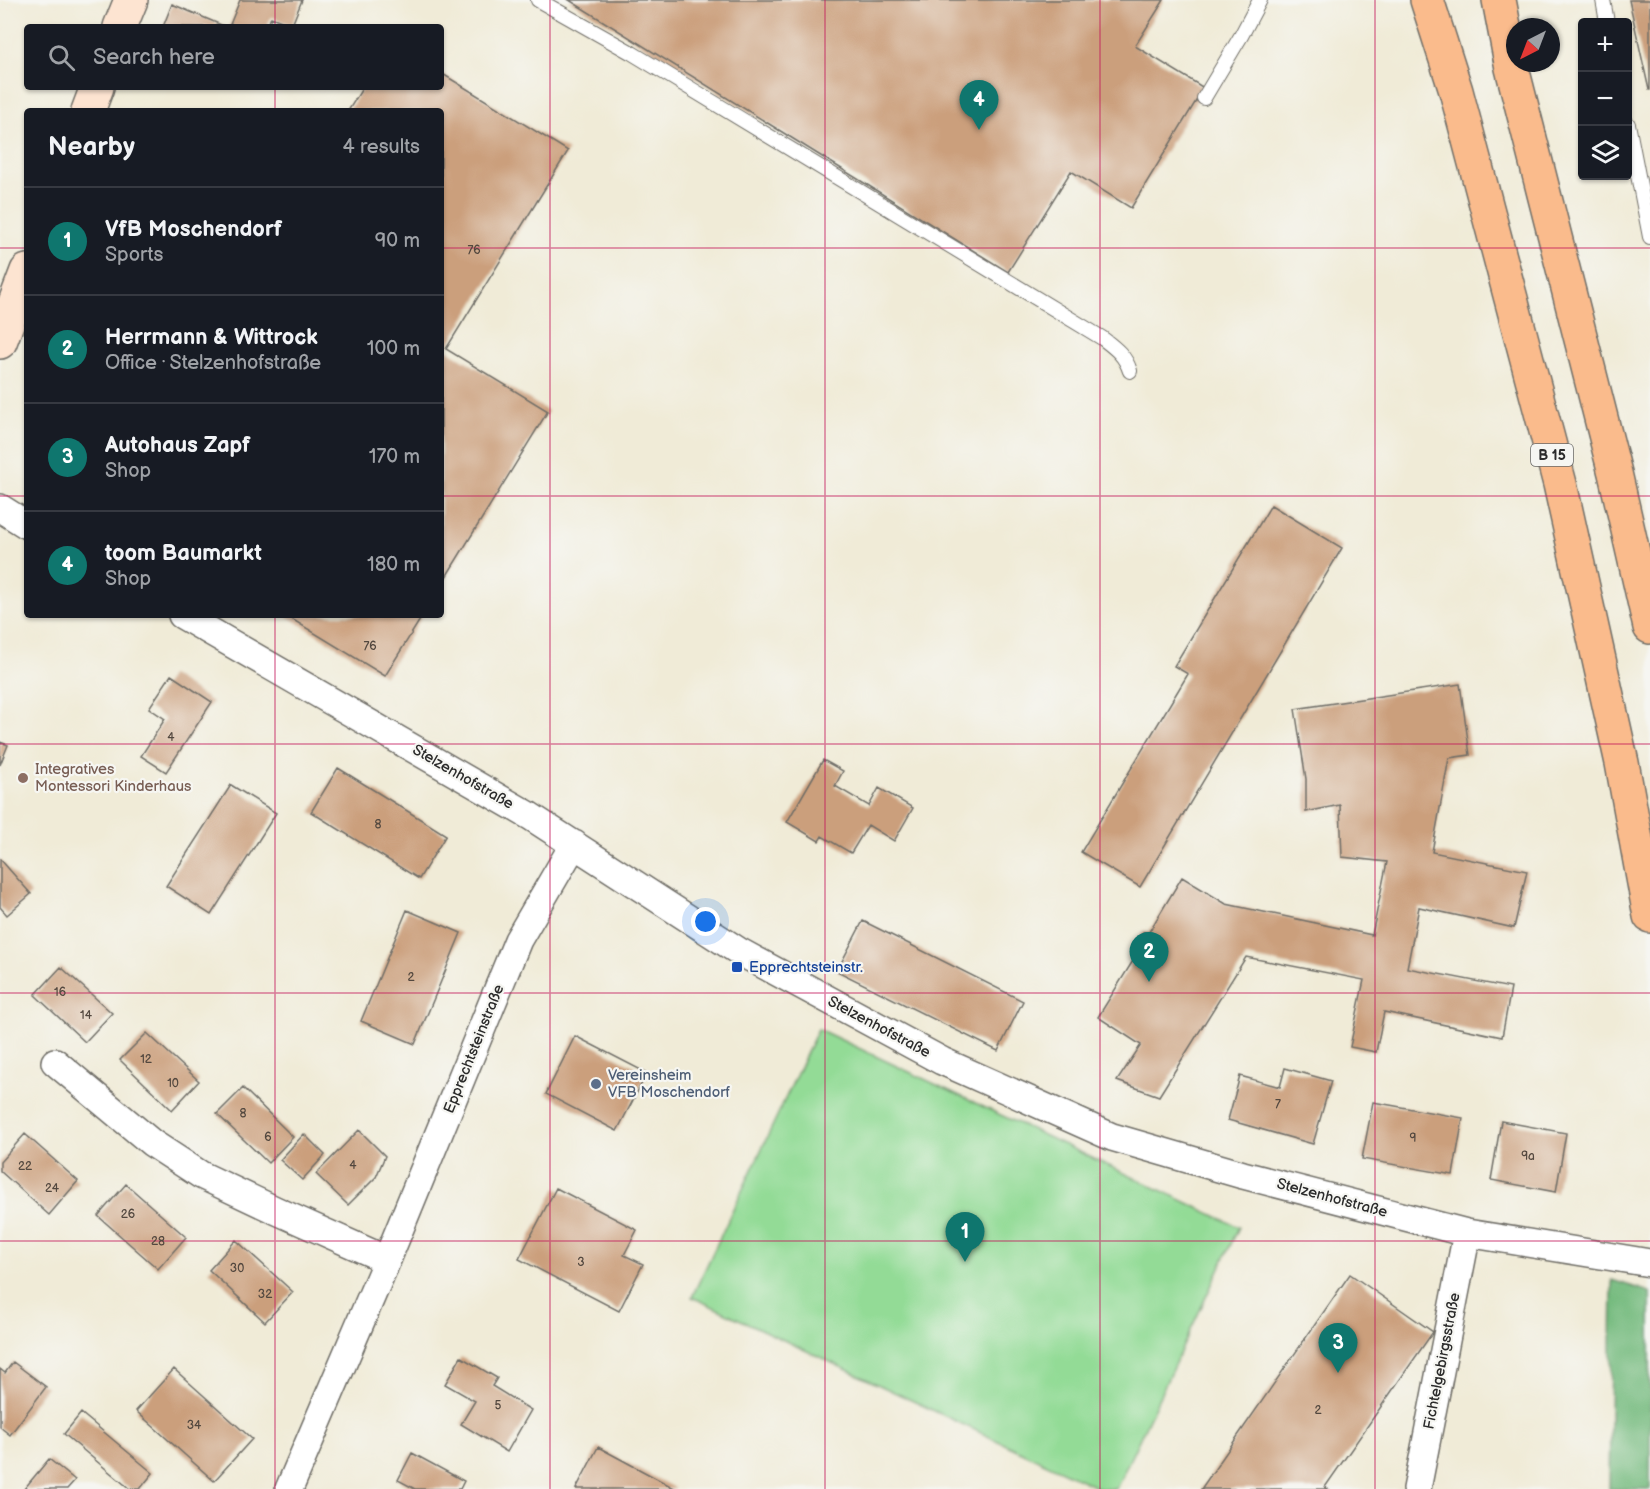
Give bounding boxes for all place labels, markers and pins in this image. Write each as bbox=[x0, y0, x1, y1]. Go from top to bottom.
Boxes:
pin: 4 bbox=[960, 80, 998, 130]
place label: Integratives Montessori Kinderhaus bbox=[35, 760, 192, 796]
marker: Integratives Montessori Kinderhaus bbox=[16, 771, 30, 785]
pin: 2 bbox=[1130, 932, 1168, 982]
place label: Epprechtsteinstr. bbox=[749, 958, 863, 977]
marker: Epprechtsteinstr. bbox=[730, 960, 744, 974]
place label: Vereinsheim VFB Moschendorf bbox=[608, 1066, 731, 1102]
marker: Vereinsheim VFB Moschendorf bbox=[589, 1077, 603, 1091]
pin: 1 bbox=[946, 1212, 984, 1262]
pin: 3 bbox=[1318, 1324, 1358, 1373]

